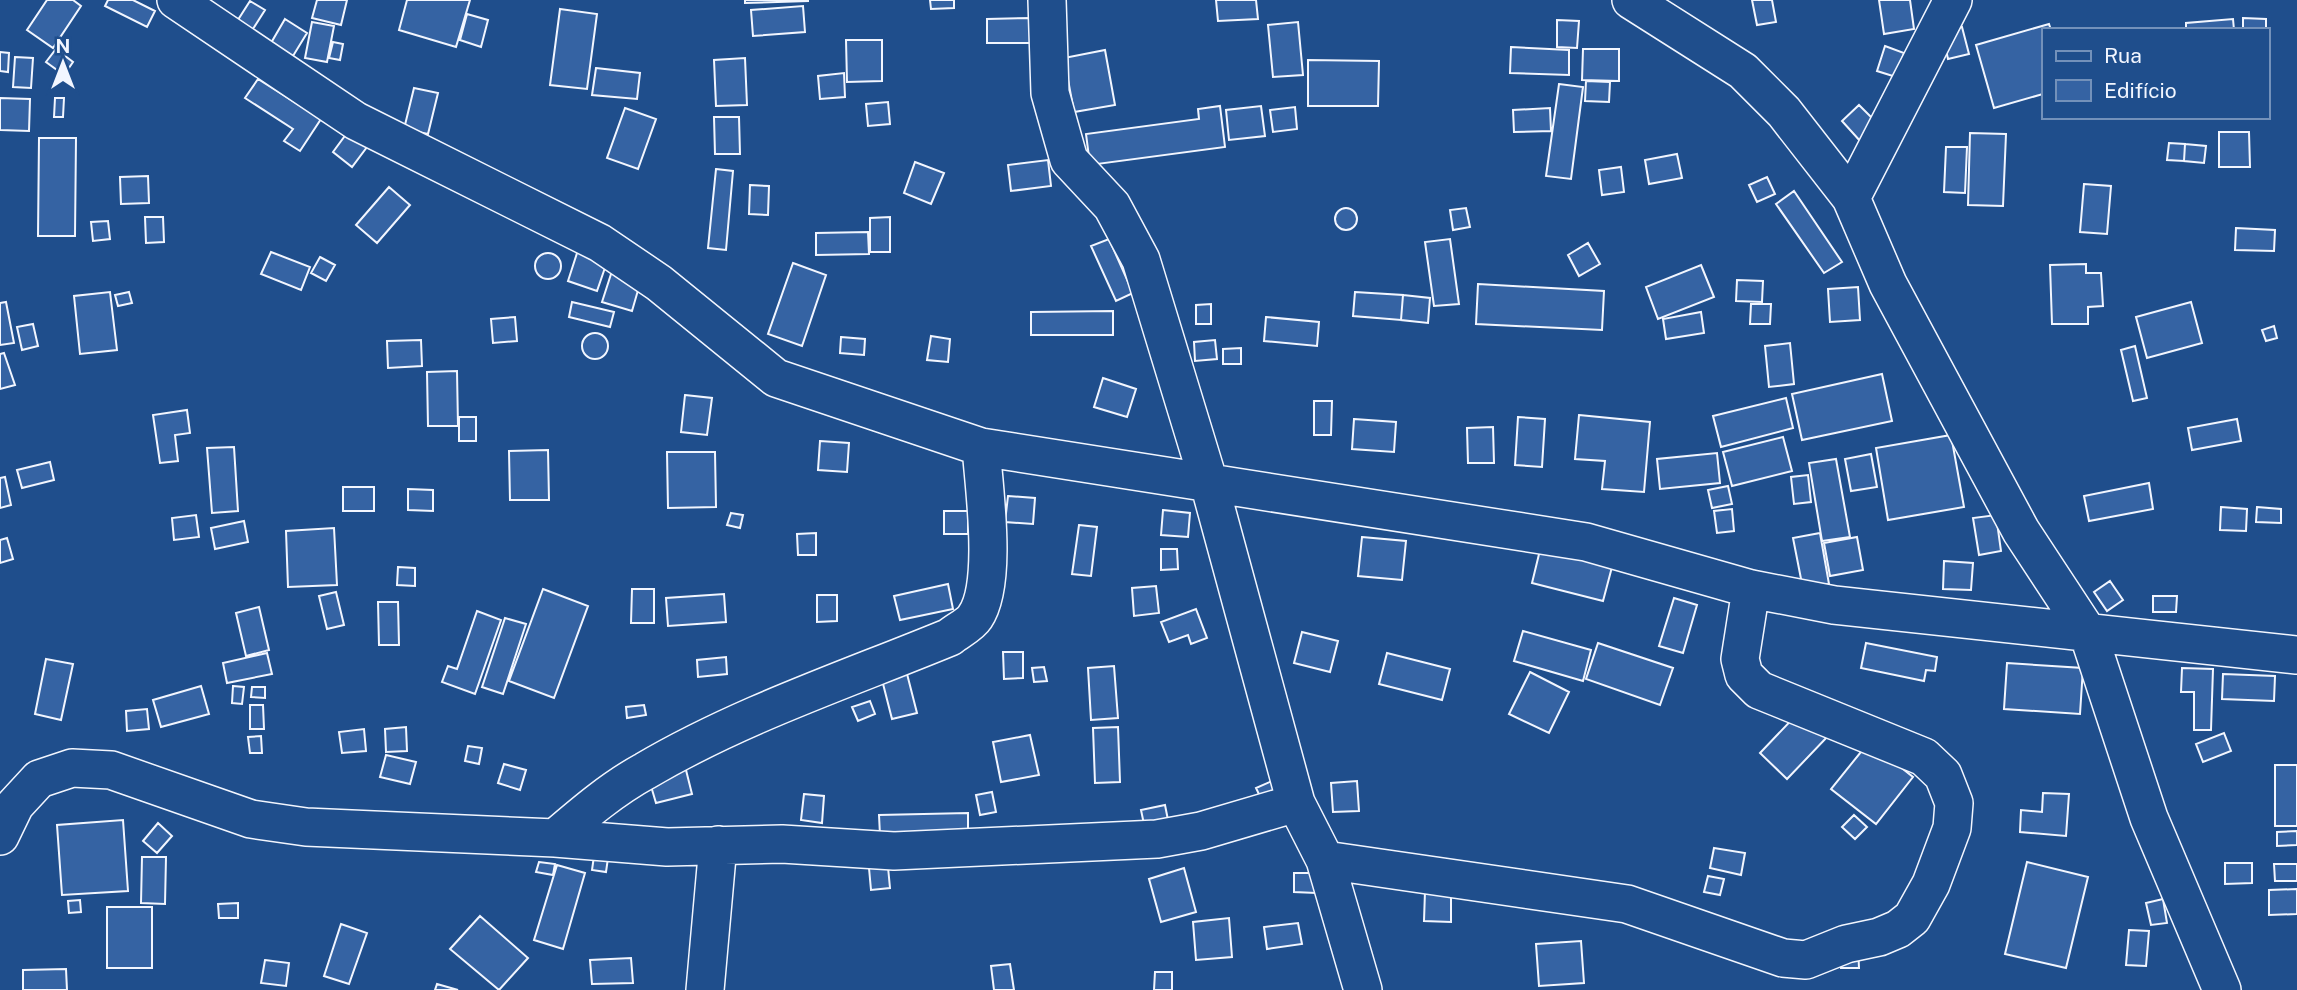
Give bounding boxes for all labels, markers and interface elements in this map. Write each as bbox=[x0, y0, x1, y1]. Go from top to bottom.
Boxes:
north arrow bbox=[28, 28, 98, 98]
legend bbox=[2042, 28, 2269, 119]
text: N bbox=[56, 35, 70, 57]
text: Rua bbox=[2104, 43, 2142, 68]
text: Edifício bbox=[2104, 78, 2177, 103]

